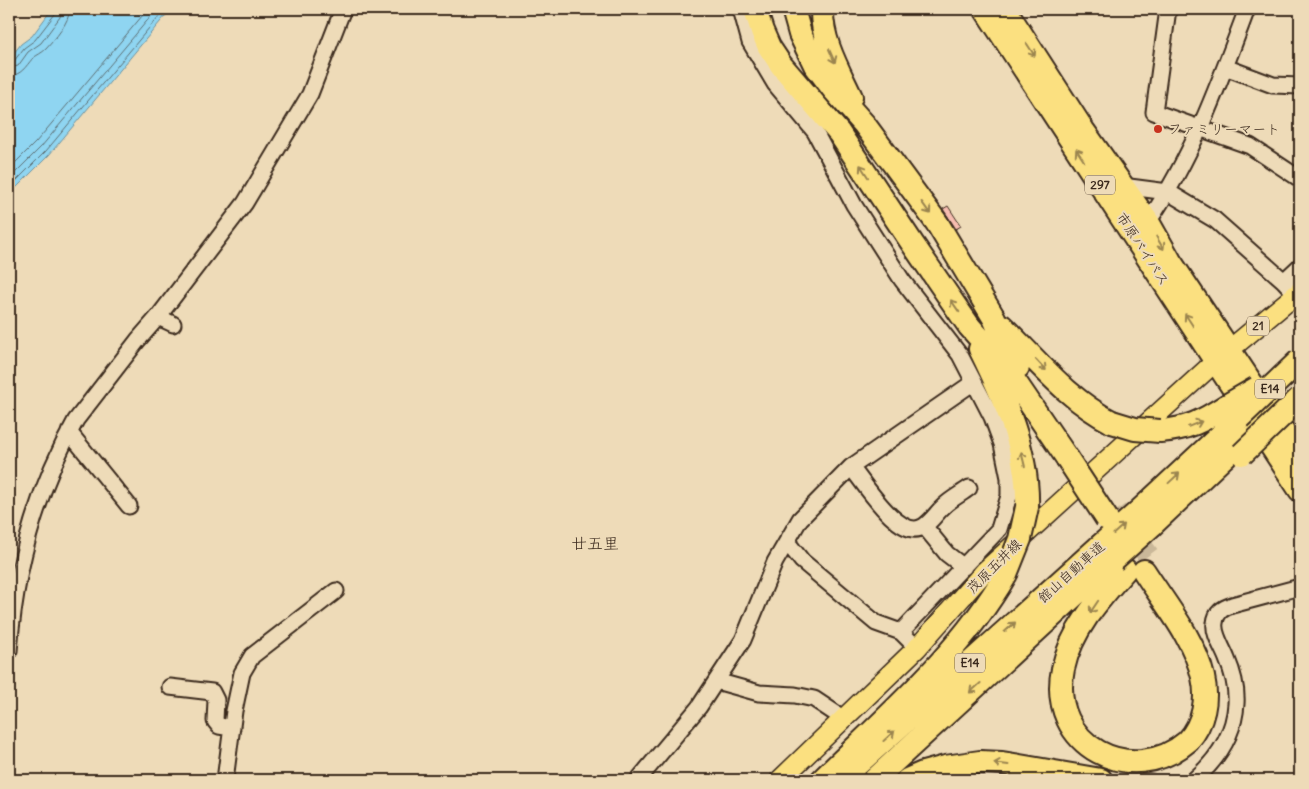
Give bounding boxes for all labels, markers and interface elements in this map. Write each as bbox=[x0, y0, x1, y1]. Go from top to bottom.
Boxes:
one-way arrow bbox=[1027, 42, 1037, 56]
one-way arrow bbox=[828, 48, 838, 63]
place label: ファミリーマート bbox=[1168, 120, 1280, 138]
marker: ファミリーマート bbox=[1152, 123, 1164, 135]
one-way arrow bbox=[1075, 148, 1086, 162]
one-way arrow bbox=[859, 165, 869, 179]
road number: 297 bbox=[1085, 176, 1115, 194]
one-way arrow bbox=[920, 201, 931, 214]
street label: 市原バイパス bbox=[1113, 209, 1173, 289]
one-way arrow bbox=[1155, 236, 1165, 251]
one-way arrow bbox=[950, 299, 960, 313]
one-way arrow bbox=[1184, 313, 1194, 327]
road number: 21 bbox=[1247, 316, 1269, 336]
one-way arrow bbox=[1035, 359, 1047, 372]
road number: E14 bbox=[1255, 379, 1285, 398]
one-way arrow bbox=[1187, 419, 1202, 428]
one-way arrow bbox=[1018, 451, 1027, 467]
one-way arrow bbox=[1167, 472, 1180, 484]
one-way arrow bbox=[1113, 523, 1126, 534]
district label: 廿五里 bbox=[571, 533, 619, 553]
street label: 茂原五井線 bbox=[963, 535, 1025, 597]
street label: 館山自動車道 bbox=[1034, 537, 1108, 607]
one-way arrow bbox=[1089, 600, 1099, 614]
one-way arrow bbox=[1003, 621, 1016, 633]
road number: E14 bbox=[955, 654, 985, 672]
one-way arrow bbox=[968, 682, 981, 694]
one-way arrow bbox=[883, 730, 896, 742]
one-way arrow bbox=[993, 759, 1009, 769]

